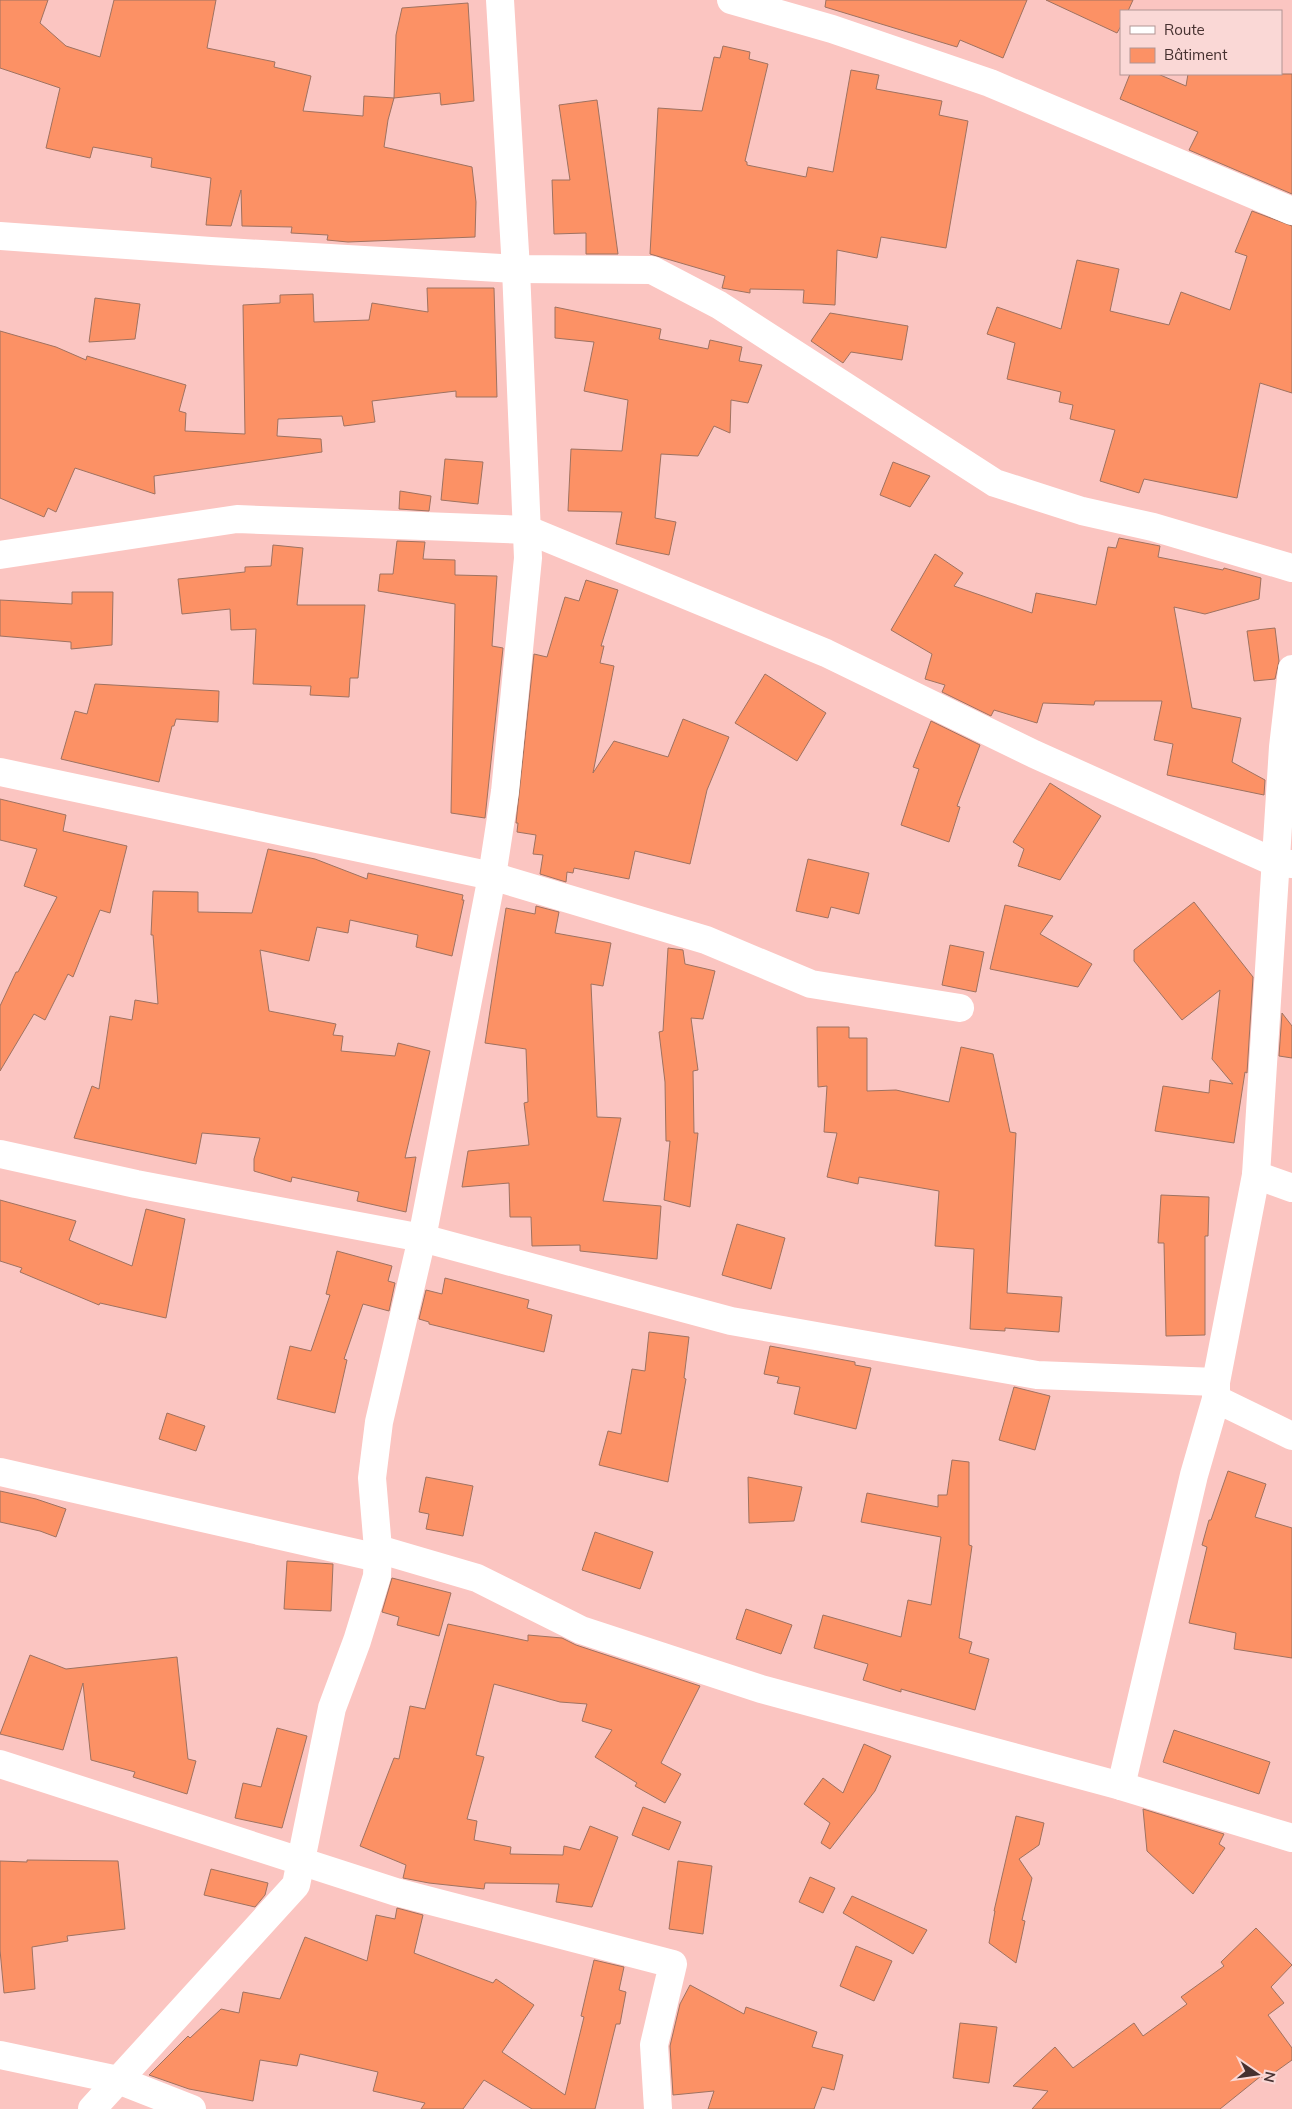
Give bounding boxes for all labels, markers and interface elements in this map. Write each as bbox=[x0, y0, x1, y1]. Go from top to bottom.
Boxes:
legend bbox=[1120, 10, 1282, 75]
text: Route bbox=[1164, 20, 1205, 39]
text: Bâtiment bbox=[1164, 45, 1227, 64]
north arrow bbox=[1232, 2049, 1282, 2099]
text: N bbox=[1260, 2070, 1280, 2084]

